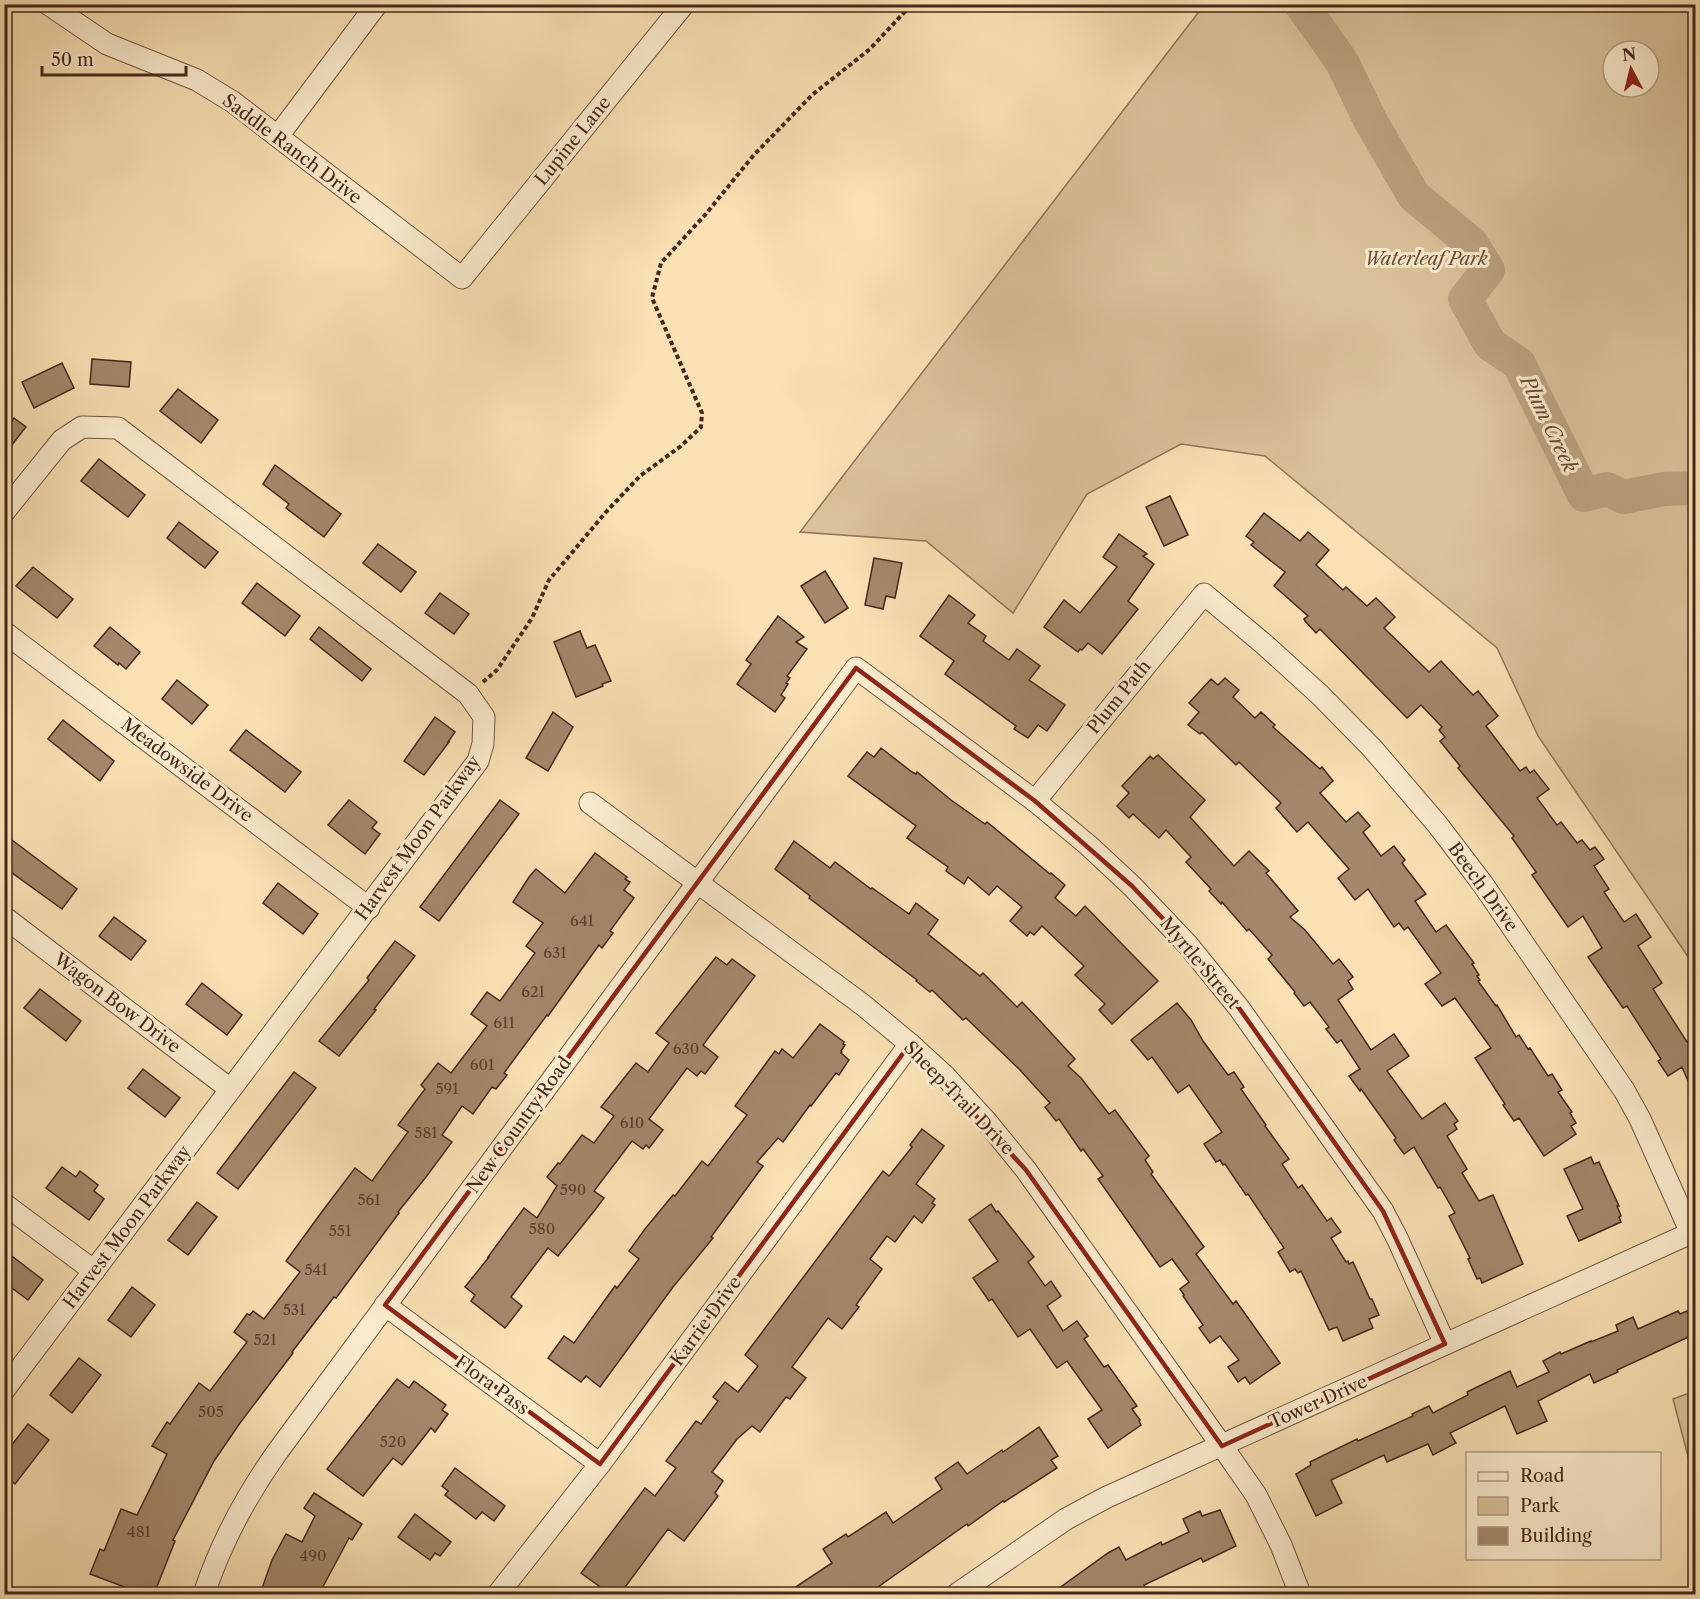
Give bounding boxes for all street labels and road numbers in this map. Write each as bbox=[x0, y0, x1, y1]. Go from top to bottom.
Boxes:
street label: Saddle Ranch Drive bbox=[218, 89, 366, 209]
street label: Lupine Lane bbox=[530, 92, 616, 190]
street label: Plum Path bbox=[1083, 656, 1155, 738]
street label: Meadowside Drive bbox=[117, 713, 257, 827]
street label: Harvest Moon Parkway bbox=[351, 750, 486, 925]
street label: Beech Drive bbox=[1443, 838, 1523, 936]
street label: Myrtle Street bbox=[1155, 913, 1245, 1014]
street label: Wagon Bow Drive bbox=[48, 948, 185, 1058]
street label: Sheep Trail Drive bbox=[899, 1037, 1019, 1159]
street label: New Country Road bbox=[462, 1052, 576, 1198]
street label: Harvest Moon Parkway bbox=[58, 1140, 196, 1313]
street label: Karrie Drive bbox=[666, 1272, 746, 1370]
street label: Flora Pass bbox=[451, 1351, 533, 1419]
street label: Tower Drive bbox=[1265, 1370, 1371, 1434]

